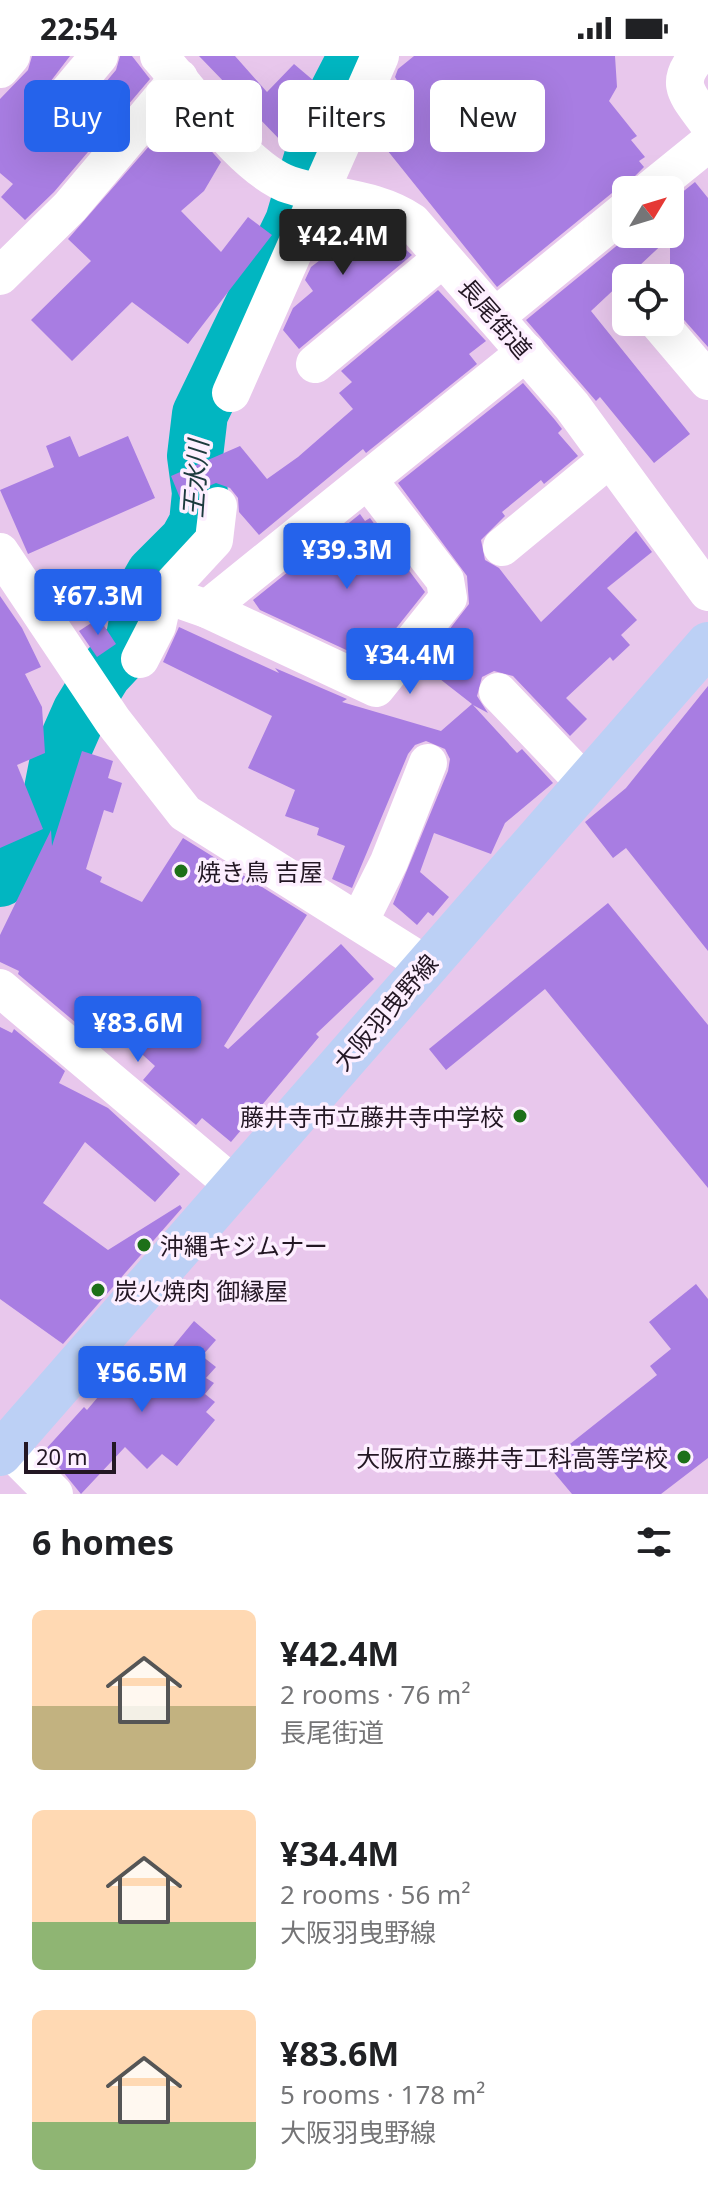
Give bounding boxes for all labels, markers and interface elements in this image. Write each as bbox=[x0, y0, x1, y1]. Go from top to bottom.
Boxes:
text: 22:54 bbox=[40, 8, 117, 49]
chip: Buy bbox=[24, 80, 130, 152]
chip: Rent bbox=[146, 80, 262, 152]
chip: Filters bbox=[278, 80, 414, 152]
chip: New bbox=[430, 80, 545, 152]
north arrow bbox=[612, 176, 684, 248]
map controls bbox=[612, 176, 684, 336]
pin: ¥42.4M bbox=[278, 209, 408, 277]
text: ¥42.4M bbox=[297, 217, 389, 253]
button: locate bbox=[612, 264, 684, 336]
street label: 長尾街道 bbox=[452, 271, 540, 365]
water label: 王水川 bbox=[174, 436, 216, 519]
pin: ¥39.3M bbox=[282, 523, 412, 591]
text: ¥39.3M bbox=[301, 531, 393, 567]
pin: ¥67.3M bbox=[33, 569, 163, 637]
text: ¥67.3M bbox=[52, 577, 144, 613]
pin: ¥34.4M bbox=[345, 628, 475, 696]
text: ¥34.4M bbox=[364, 636, 456, 672]
place label: 焼き鳥 吉屋 bbox=[197, 855, 323, 888]
marker: 焼き鳥 吉屋 bbox=[172, 862, 190, 880]
street label: 大阪羽曳野線 bbox=[325, 947, 445, 1077]
pin: ¥83.6M bbox=[73, 996, 203, 1064]
text: ¥83.6M bbox=[92, 1004, 184, 1040]
place label: 藤井寺市立藤井寺中学校 bbox=[240, 1100, 504, 1133]
marker: 藤井寺市立藤井寺中学校 bbox=[511, 1107, 529, 1125]
place label: 沖縄キジムナー bbox=[160, 1229, 328, 1262]
marker: 沖縄キジムナー bbox=[135, 1236, 153, 1254]
place label: 炭火焼肉 御縁屋 bbox=[114, 1274, 288, 1307]
marker: 炭火焼肉 御縁屋 bbox=[89, 1281, 107, 1299]
pin: ¥56.5M bbox=[77, 1346, 207, 1414]
text: ¥56.5M bbox=[96, 1354, 188, 1390]
scale bar bbox=[24, 1438, 116, 1474]
text: 20 m bbox=[36, 1441, 87, 1471]
place label: 大阪府立藤井寺工科高等学校 bbox=[356, 1441, 668, 1474]
marker: 大阪府立藤井寺工科高等学校 bbox=[675, 1448, 693, 1466]
text: 6 homes bbox=[32, 1519, 174, 1565]
icon: filters bbox=[632, 1520, 676, 1564]
text: ¥42.4M bbox=[280, 1630, 399, 1676]
icon: home bbox=[96, 1642, 192, 1738]
text: 2 rooms · 76 m² bbox=[280, 1676, 470, 1712]
text: 長尾街道 bbox=[280, 1714, 384, 1750]
text: ¥34.4M bbox=[280, 1830, 399, 1876]
icon: home bbox=[96, 1842, 192, 1938]
text: 2 rooms · 56 m² bbox=[280, 1876, 470, 1912]
text: 大阪羽曳野線 bbox=[280, 1914, 436, 1950]
text: ¥83.6M bbox=[280, 2030, 399, 2076]
icon: home bbox=[96, 2042, 192, 2138]
text: 5 rooms · 178 m² bbox=[280, 2076, 485, 2112]
text: 大阪羽曳野線 bbox=[280, 2114, 436, 2150]

